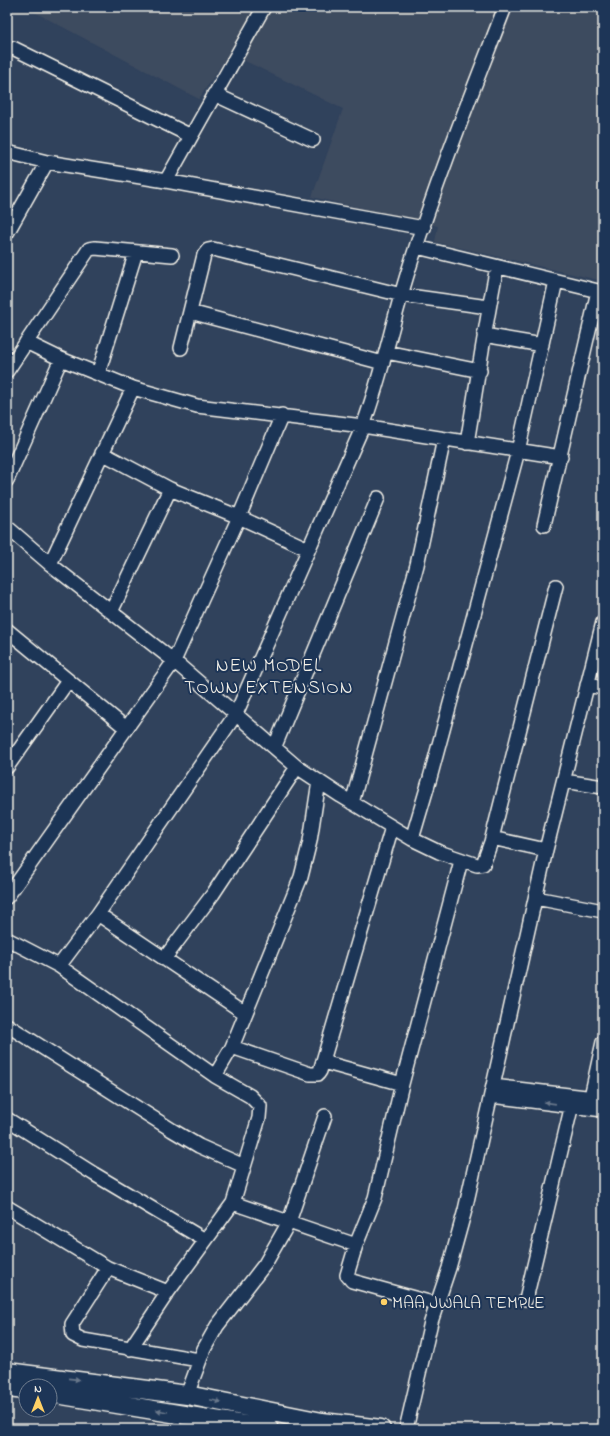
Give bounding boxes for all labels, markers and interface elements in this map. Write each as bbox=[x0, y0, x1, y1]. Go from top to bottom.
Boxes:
district label: NEW MODEL TOWN EXTENSION bbox=[184, 653, 354, 702]
one-way arrow bbox=[544, 1100, 557, 1106]
place label: MAA JWALA TEMPLE bbox=[392, 1291, 545, 1317]
marker: MAA JWALA TEMPLE bbox=[379, 1297, 389, 1307]
one-way arrow bbox=[68, 1376, 80, 1382]
north arrow bbox=[18, 1378, 58, 1418]
text: N bbox=[34, 1381, 42, 1397]
one-way arrow bbox=[210, 1398, 222, 1404]
one-way arrow bbox=[156, 1408, 168, 1414]

